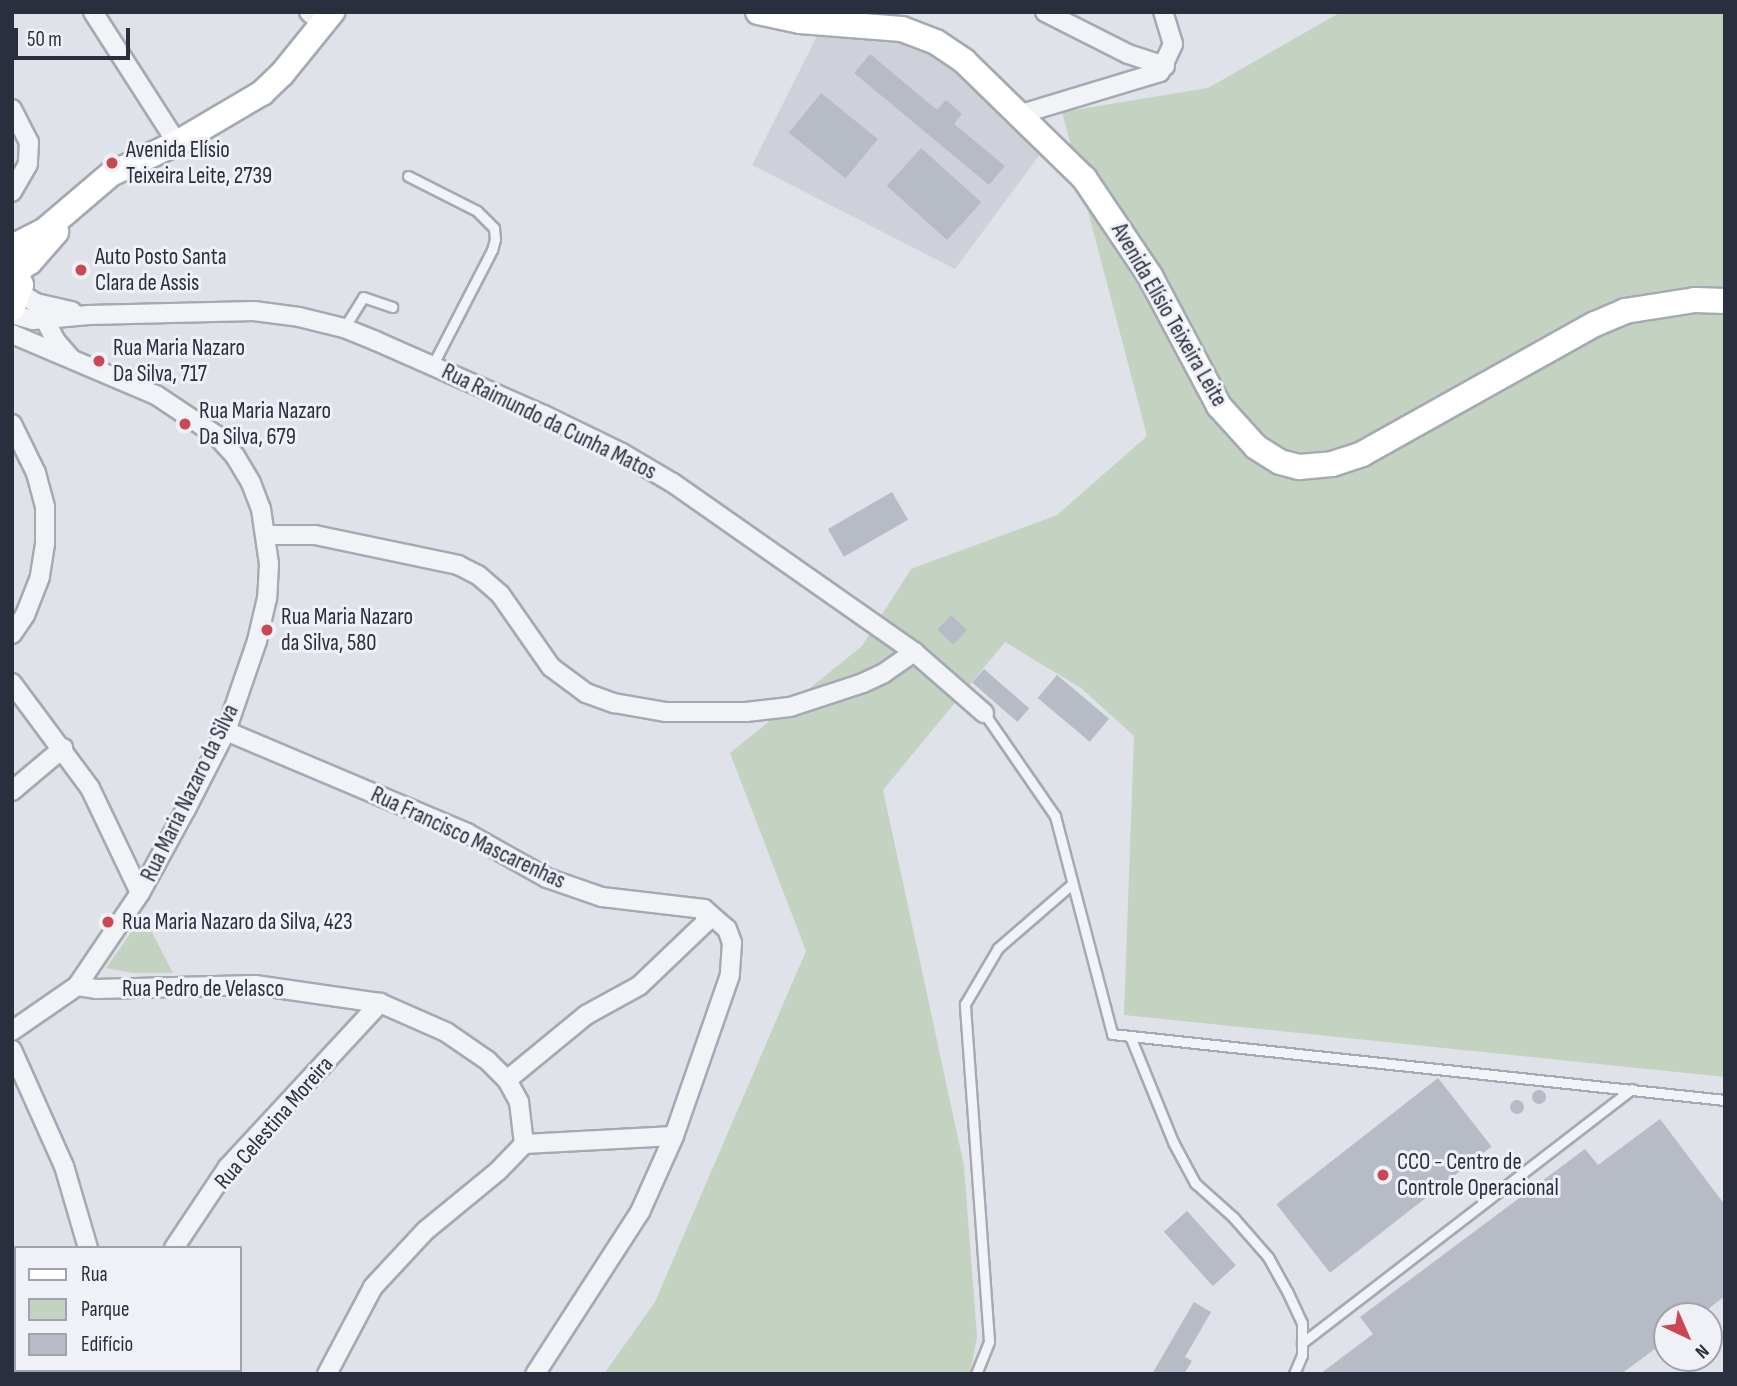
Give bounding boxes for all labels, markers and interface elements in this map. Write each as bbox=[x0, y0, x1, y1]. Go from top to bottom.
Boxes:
scale bar bbox=[18, 14, 133, 58]
text: 50 m bbox=[27, 27, 62, 52]
place label: Avenida Elísio Teixeira Leite, 2739 bbox=[126, 136, 272, 190]
marker: Avenida Elísio Teixeira Leite, 2739 bbox=[104, 155, 120, 171]
street label: Avenida Elísio Teixeira Leite bbox=[1105, 218, 1233, 412]
place label: Auto Posto Santa Clara de Assis bbox=[95, 243, 226, 297]
marker: Auto Posto Santa Clara de Assis bbox=[73, 262, 89, 278]
place label: Rua Maria Nazaro Da Silva, 717 bbox=[113, 334, 245, 388]
marker: Rua Maria Nazaro Da Silva, 717 bbox=[91, 353, 107, 369]
street label: Rua Raimundo da Cunha Matos bbox=[437, 358, 661, 486]
place label: Rua Maria Nazaro Da Silva, 679 bbox=[199, 397, 331, 451]
marker: Rua Maria Nazaro Da Silva, 679 bbox=[177, 416, 193, 432]
place label: Rua Maria Nazaro da Silva, 580 bbox=[281, 603, 413, 657]
marker: Rua Maria Nazaro da Silva, 580 bbox=[259, 622, 275, 638]
street label: Rua Maria Nazaro da Silva bbox=[135, 700, 245, 886]
street label: Rua Francisco Mascarenhas bbox=[366, 781, 570, 895]
place label: Rua Maria Nazaro da Silva, 423 bbox=[122, 908, 353, 936]
marker: Rua Maria Nazaro da Silva, 423 bbox=[100, 914, 116, 930]
street label: Rua Pedro de Velasco bbox=[122, 975, 284, 1003]
street label: Rua Celestina Moreira bbox=[209, 1051, 339, 1195]
place label: CCO - Centro de Controle Operacional bbox=[1397, 1148, 1559, 1202]
marker: CCO - Centro de Controle Operacional bbox=[1375, 1167, 1391, 1183]
legend bbox=[14, 1246, 242, 1372]
text: Rua bbox=[81, 1262, 108, 1287]
text: Parque bbox=[81, 1297, 129, 1322]
north arrow bbox=[1653, 1302, 1723, 1372]
text: Edifício bbox=[81, 1332, 133, 1357]
text: N bbox=[1690, 1339, 1713, 1363]

